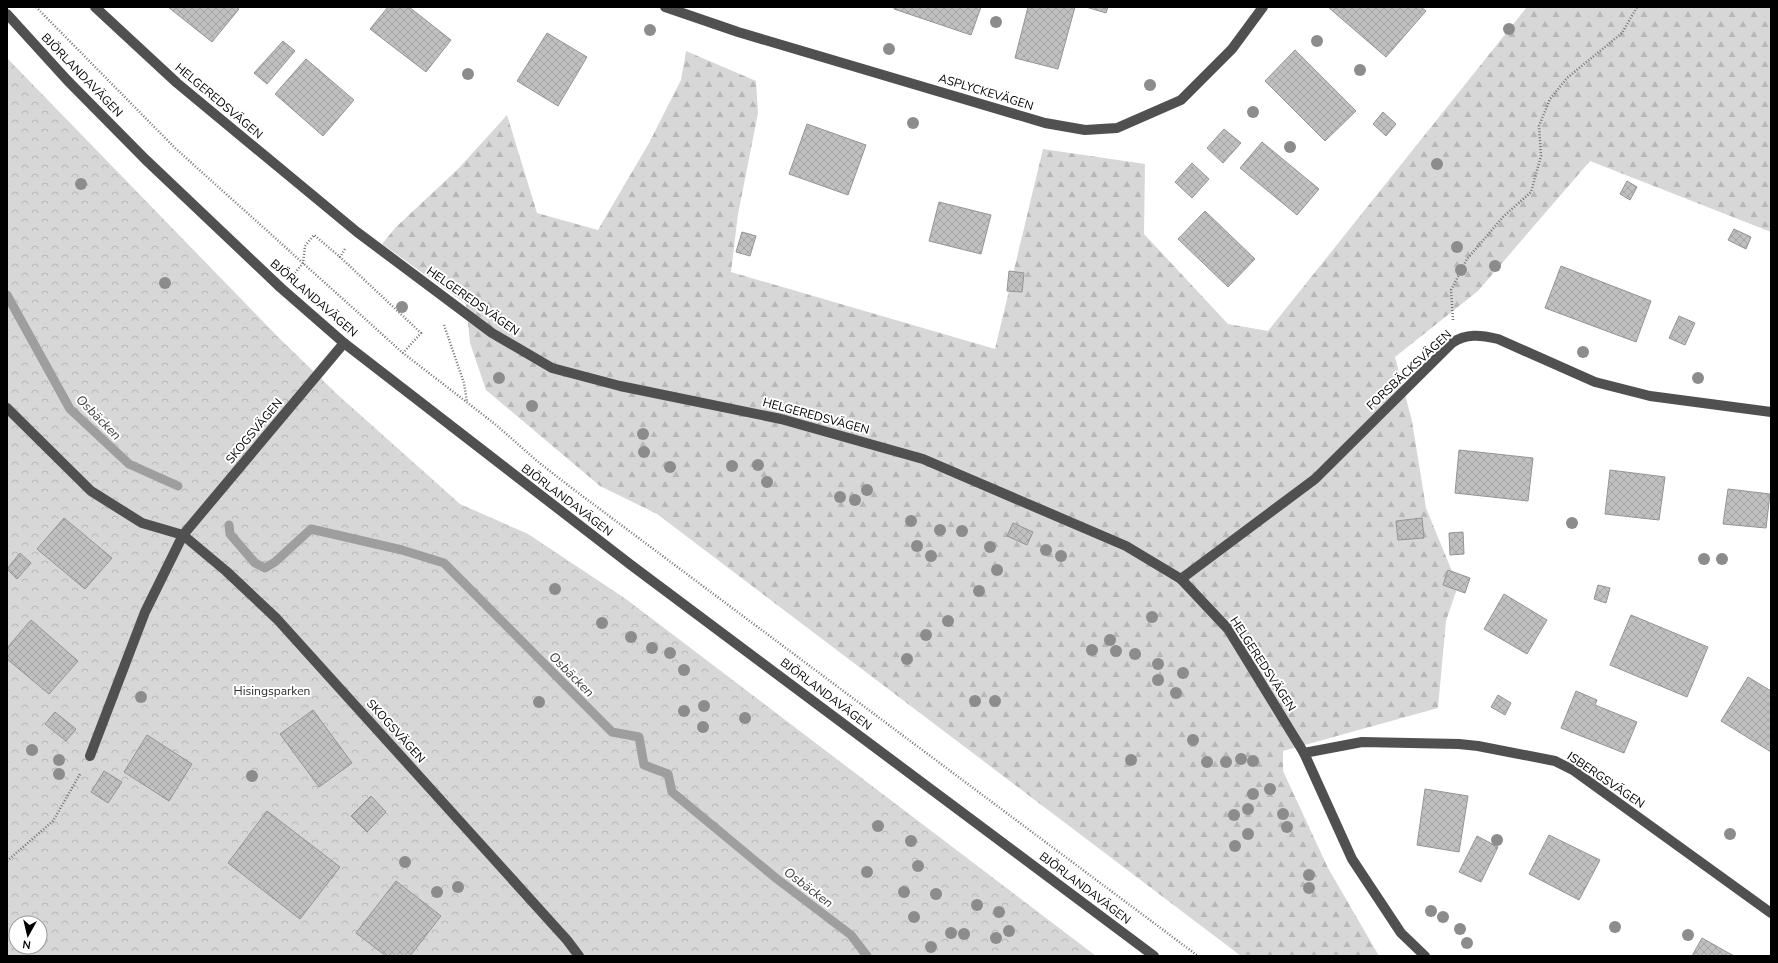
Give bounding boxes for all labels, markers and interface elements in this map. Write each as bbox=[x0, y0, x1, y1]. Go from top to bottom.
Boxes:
street label: BJÖRLANDAVÄGEN bbox=[38, 30, 126, 120]
street label: HELGEREDSVÄGEN bbox=[172, 60, 266, 142]
street label: ASPLYCKEVÄGEN bbox=[936, 70, 1036, 114]
street label: BJÖRLANDAVÄGEN bbox=[267, 256, 361, 340]
street label: HELGEREDSVÄGEN bbox=[423, 263, 523, 339]
street label: FORSBÄCKSVÄGEN bbox=[1363, 326, 1455, 414]
water label: Osbäcken bbox=[72, 391, 125, 444]
street label: HELGEREDSVÄGEN bbox=[761, 394, 871, 438]
street label: SKOGSVÄGEN bbox=[222, 395, 286, 467]
street label: BJÖRLANDAVÄGEN bbox=[518, 460, 616, 540]
street label: HELGEREDSVÄGEN bbox=[1226, 614, 1300, 714]
water label: Osbäcken bbox=[545, 648, 598, 701]
street label: BJÖRLANDAVÄGEN bbox=[777, 654, 875, 734]
park label: Hisingsparken bbox=[234, 683, 310, 699]
street label: SKOGSVÄGEN bbox=[363, 696, 429, 766]
street label: ISBERGSVÄGEN bbox=[1564, 748, 1648, 812]
street label: BJÖRLANDAVÄGEN bbox=[1036, 848, 1134, 928]
water label: Osbäcken bbox=[780, 863, 837, 912]
north arrow bbox=[8, 915, 48, 955]
text: N bbox=[22, 936, 32, 952]

